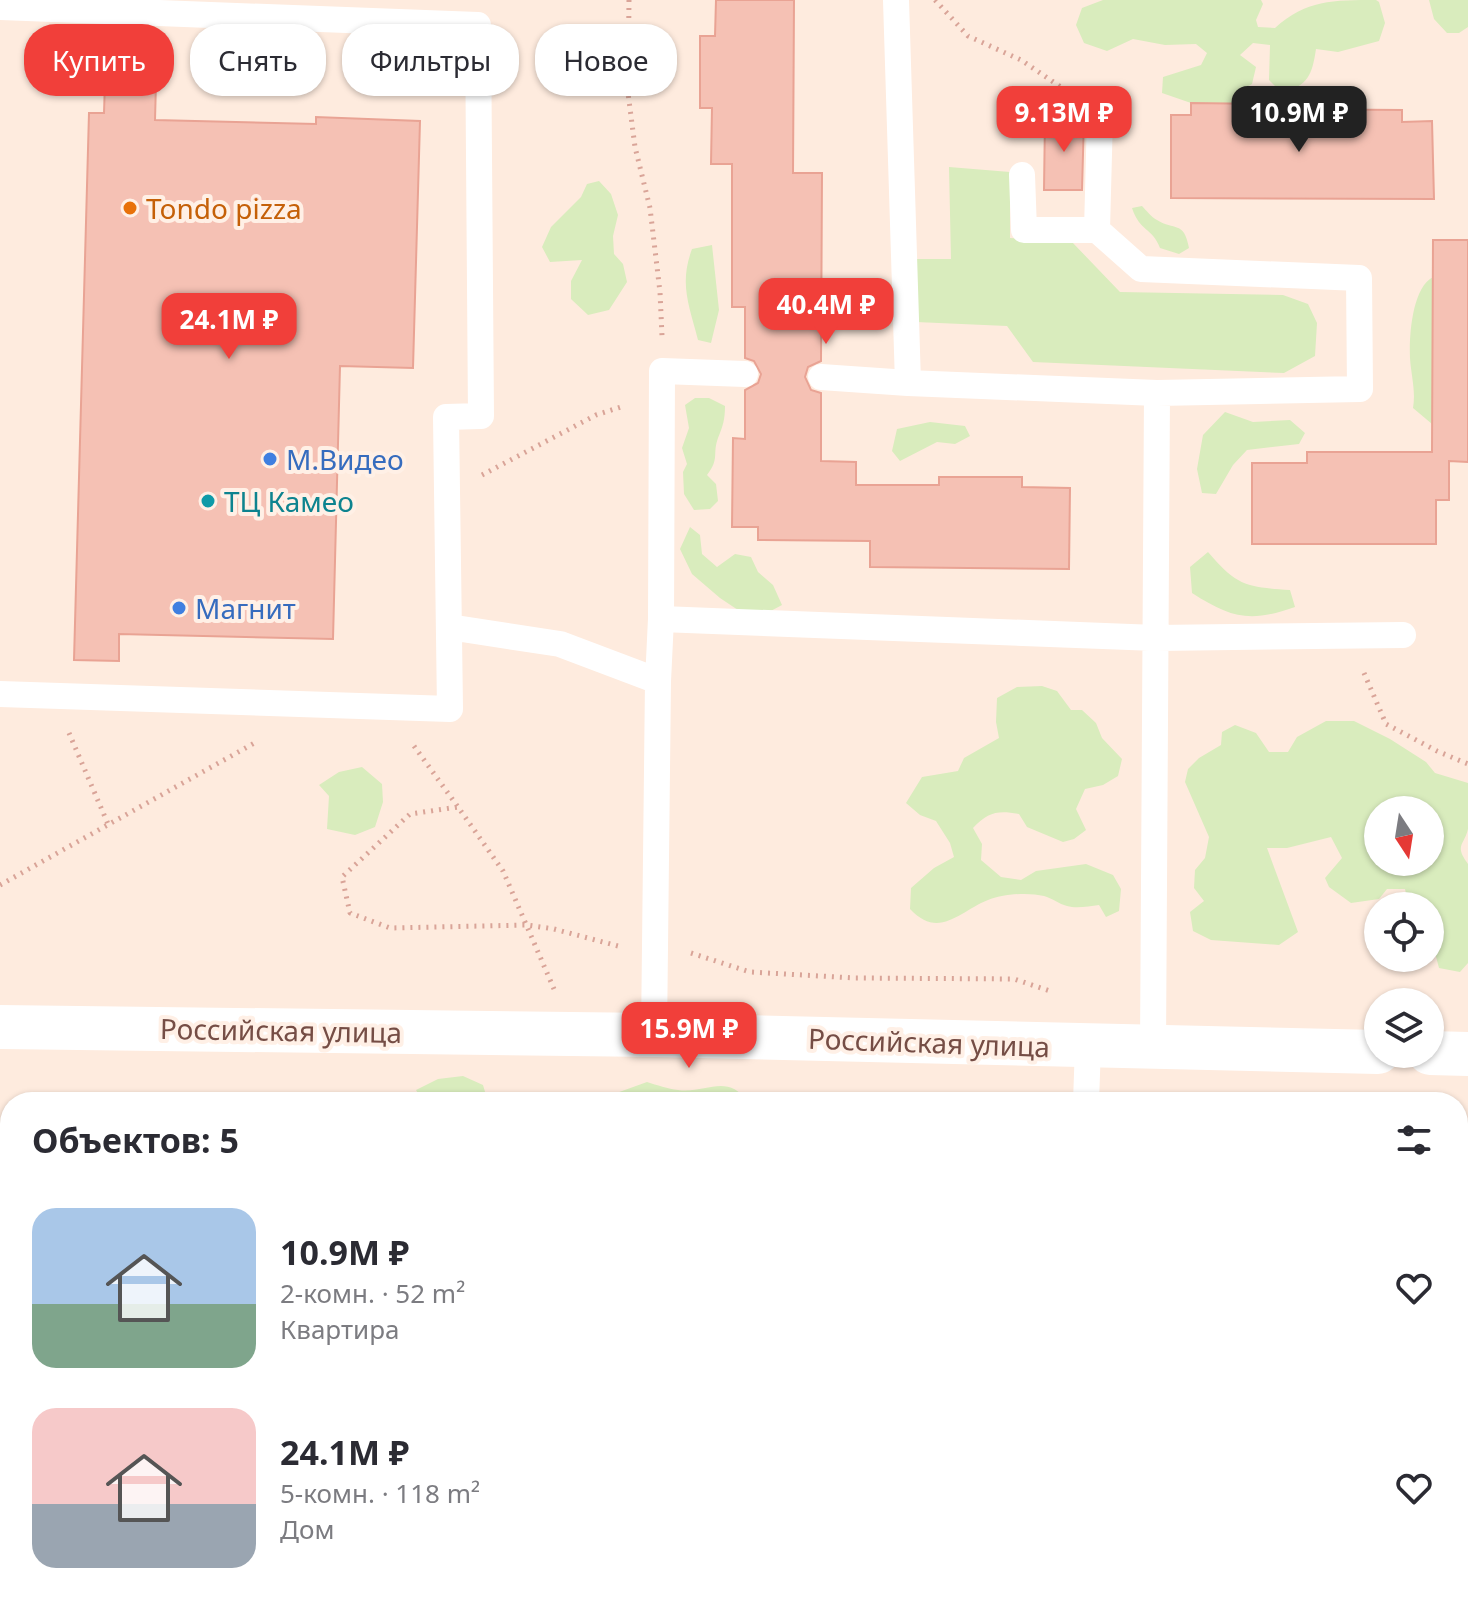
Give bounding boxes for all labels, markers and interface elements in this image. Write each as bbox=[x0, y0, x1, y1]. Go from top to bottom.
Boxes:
chip: Купить bbox=[24, 24, 174, 96]
chip: Снять bbox=[190, 24, 326, 96]
chip: Фильтры bbox=[342, 24, 519, 96]
chip: Новое bbox=[535, 24, 677, 96]
pin: 9.13M ₽ bbox=[990, 86, 1138, 154]
pin: 10.9M ₽ bbox=[1225, 86, 1373, 154]
text: 9.13M ₽ bbox=[1015, 94, 1113, 130]
text: 10.9M ₽ bbox=[1250, 94, 1348, 130]
place label: Tondo pizza bbox=[146, 189, 302, 227]
marker: Tondo pizza bbox=[121, 199, 139, 217]
pin: 40.4M ₽ bbox=[752, 278, 900, 346]
text: 40.4M ₽ bbox=[777, 286, 875, 322]
pin: 24.1M ₽ bbox=[155, 293, 303, 361]
text: 24.1M ₽ bbox=[180, 301, 278, 337]
place label: М.Видео bbox=[286, 440, 404, 478]
marker: М.Видео bbox=[261, 450, 279, 468]
place label: ТЦ Камео bbox=[224, 482, 354, 520]
marker: ТЦ Камео bbox=[199, 492, 217, 510]
place label: Магнит bbox=[195, 589, 296, 627]
marker: Магнит bbox=[170, 599, 188, 617]
north arrow bbox=[1364, 796, 1444, 876]
map controls bbox=[1364, 796, 1444, 1068]
button: locate bbox=[1364, 892, 1444, 972]
button: layers bbox=[1364, 988, 1444, 1068]
pin: 15.9M ₽ bbox=[615, 1002, 763, 1070]
street label: Российская улица bbox=[160, 1009, 402, 1051]
text: 15.9M ₽ bbox=[640, 1010, 738, 1046]
street label: Российская улица bbox=[807, 1019, 1051, 1065]
text: Объектов: 5 bbox=[32, 1117, 239, 1163]
icon: filters bbox=[1392, 1118, 1436, 1162]
text: 10.9M ₽ bbox=[280, 1229, 409, 1275]
icon: home bbox=[96, 1240, 192, 1336]
icon: heart bbox=[1392, 1266, 1436, 1310]
text: 2-комн. · 52 m² bbox=[280, 1275, 465, 1311]
text: Квартира bbox=[280, 1311, 399, 1347]
text: 24.1M ₽ bbox=[280, 1429, 409, 1475]
icon: home bbox=[96, 1440, 192, 1536]
icon: heart bbox=[1392, 1466, 1436, 1510]
text: 5-комн. · 118 m² bbox=[280, 1475, 480, 1511]
text: Дом bbox=[280, 1511, 334, 1547]

